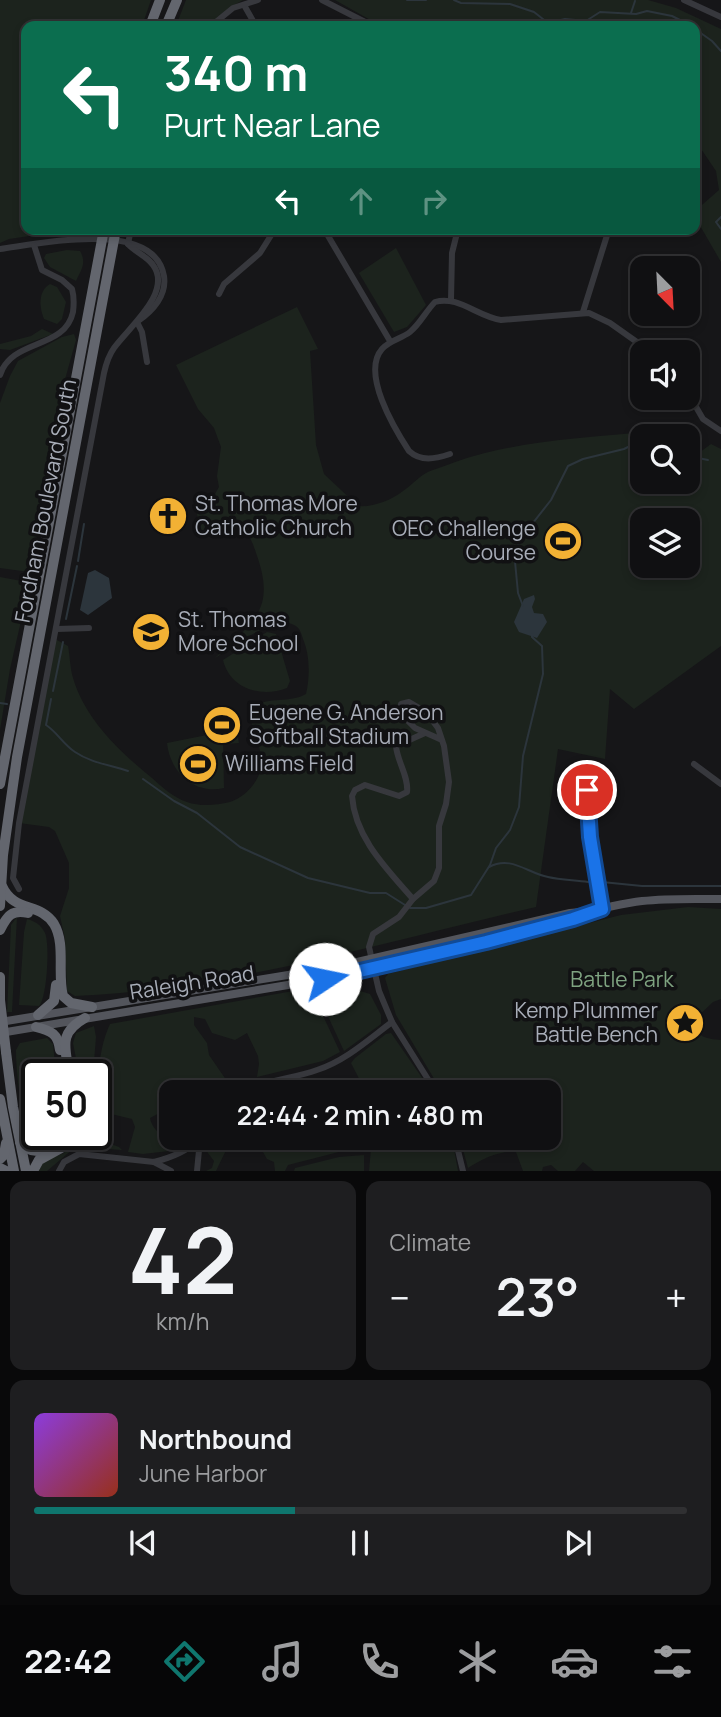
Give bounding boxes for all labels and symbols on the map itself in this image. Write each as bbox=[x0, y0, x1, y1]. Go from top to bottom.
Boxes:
north arrow bbox=[630, 256, 700, 326]
street label: Fordham Boulevard South bbox=[8, 377, 82, 625]
place label: St. Thomas More Catholic Church bbox=[195, 489, 358, 541]
church icon: St. Thomas More Catholic Church bbox=[147, 495, 189, 537]
place label: OEC Challenge Course bbox=[392, 514, 536, 566]
sports icon: OEC Challenge Course bbox=[542, 520, 584, 562]
place label: St. Thomas More School bbox=[178, 605, 299, 657]
school or university icon: St. Thomas More School bbox=[130, 611, 172, 653]
place label: Eugene G. Anderson Softball Stadium bbox=[249, 698, 444, 750]
sports icon: Eugene G. Anderson Softball Stadium bbox=[201, 704, 243, 746]
sports icon: Williams Field bbox=[177, 743, 219, 785]
place label: Williams Field bbox=[225, 749, 354, 777]
pin bbox=[557, 760, 617, 820]
position arrow bbox=[288, 942, 362, 1016]
street label: Raleigh Road bbox=[127, 958, 256, 1006]
park label: Battle Park bbox=[570, 965, 674, 993]
place label: Kemp Plummer Battle Bench bbox=[515, 996, 658, 1048]
place icon: Kemp Plummer Battle Bench bbox=[664, 1002, 706, 1044]
speed limit sign: 50 bbox=[21, 1059, 112, 1150]

